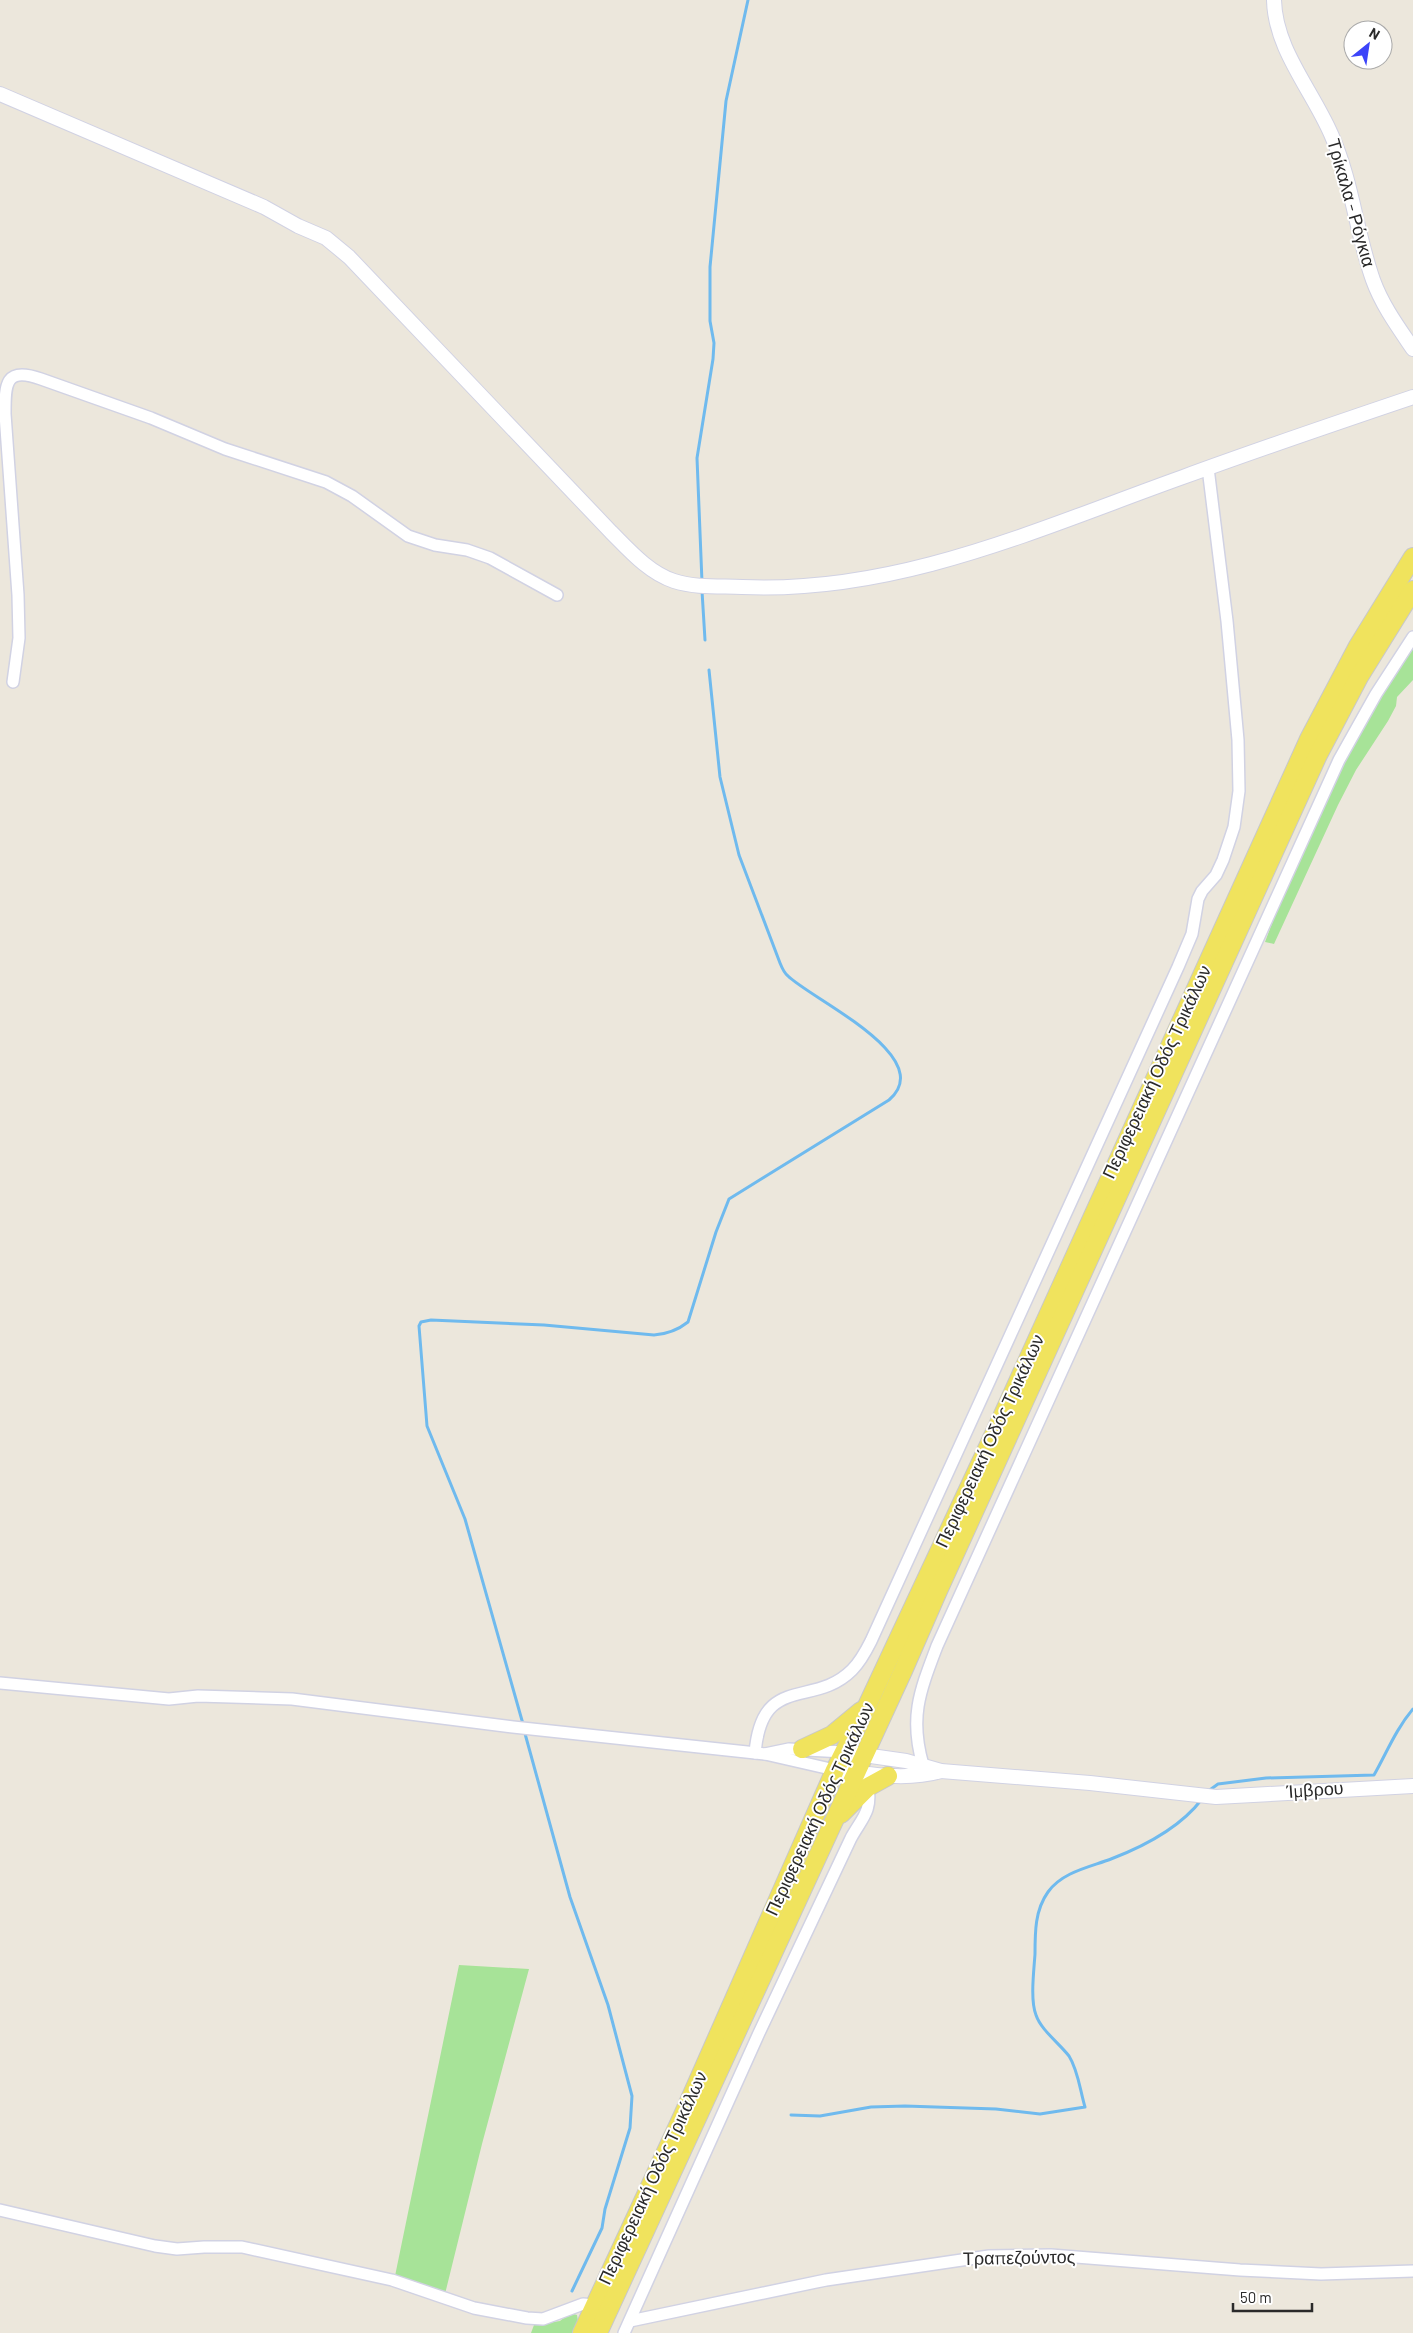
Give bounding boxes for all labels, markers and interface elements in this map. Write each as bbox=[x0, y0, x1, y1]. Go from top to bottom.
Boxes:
north arrow bbox=[1343, 20, 1393, 70]
text: N bbox=[1366, 24, 1383, 43]
street label: Τρίκαλα - Ρόγκια bbox=[1323, 136, 1381, 269]
street label: Περιφερειακή Οδός Τρικάλων bbox=[1097, 961, 1215, 1182]
street label: Περιφερειακή Οδός Τρικάλων bbox=[930, 1330, 1048, 1551]
street label: Περιφερειακή Οδός Τρικάλων bbox=[760, 1698, 878, 1919]
street label: Ίμβρου bbox=[1285, 1776, 1344, 1802]
street label: Περιφερειακή Οδός Τρικάλων bbox=[593, 2067, 711, 2288]
street label: Τραπεζούντος bbox=[963, 2245, 1076, 2269]
scale bar bbox=[1233, 2280, 1312, 2312]
text: 50 m bbox=[1240, 2288, 1272, 2306]

